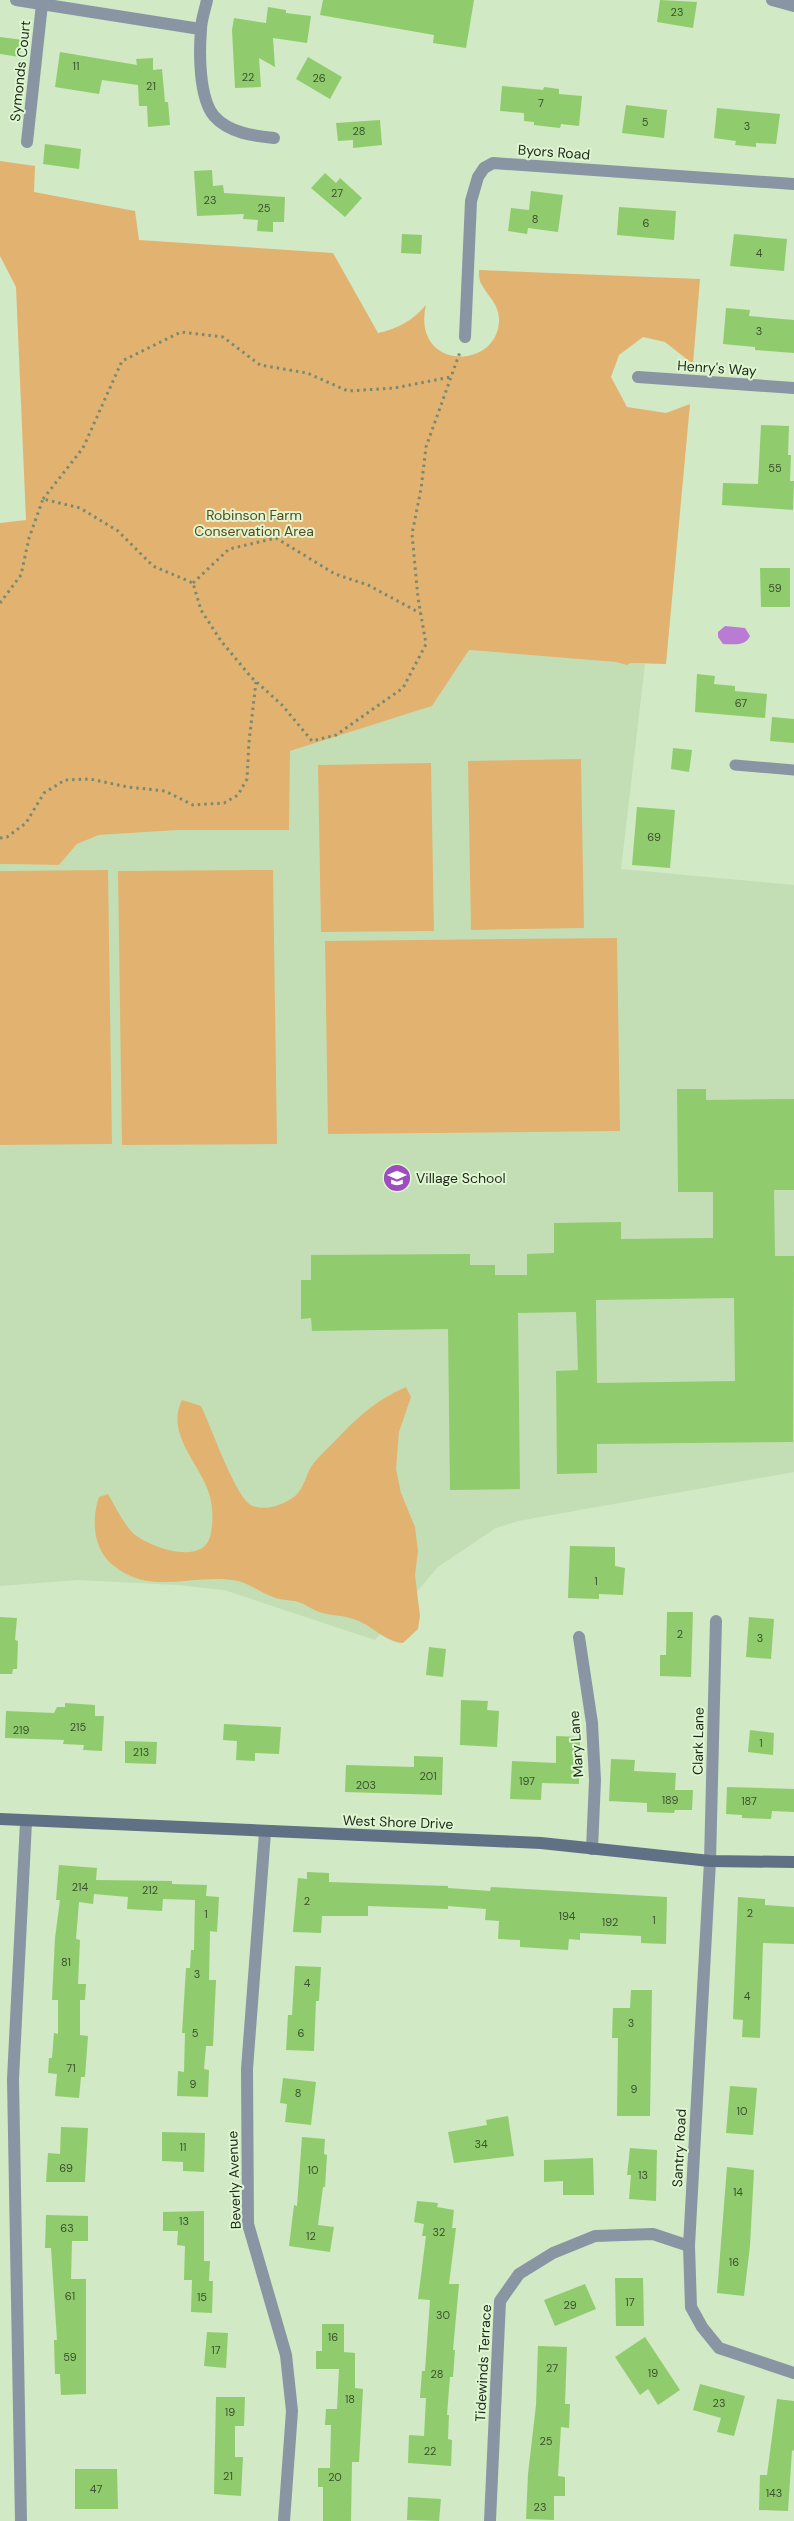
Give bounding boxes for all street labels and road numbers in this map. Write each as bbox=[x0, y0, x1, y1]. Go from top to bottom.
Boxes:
street label: Symonds Court bbox=[6, 20, 34, 122]
street label: Byors Road bbox=[517, 140, 591, 164]
street label: Henry's Way bbox=[677, 356, 758, 380]
street label: Clark Lane bbox=[688, 1707, 708, 1775]
street label: Mary Lane bbox=[565, 1710, 587, 1778]
street label: West Shore Drive bbox=[342, 1811, 454, 1833]
street label: Santry Road bbox=[668, 2108, 690, 2188]
street label: Beverly Avenue bbox=[223, 2130, 245, 2230]
street label: Tidewinds Terrace bbox=[471, 2304, 495, 2422]

